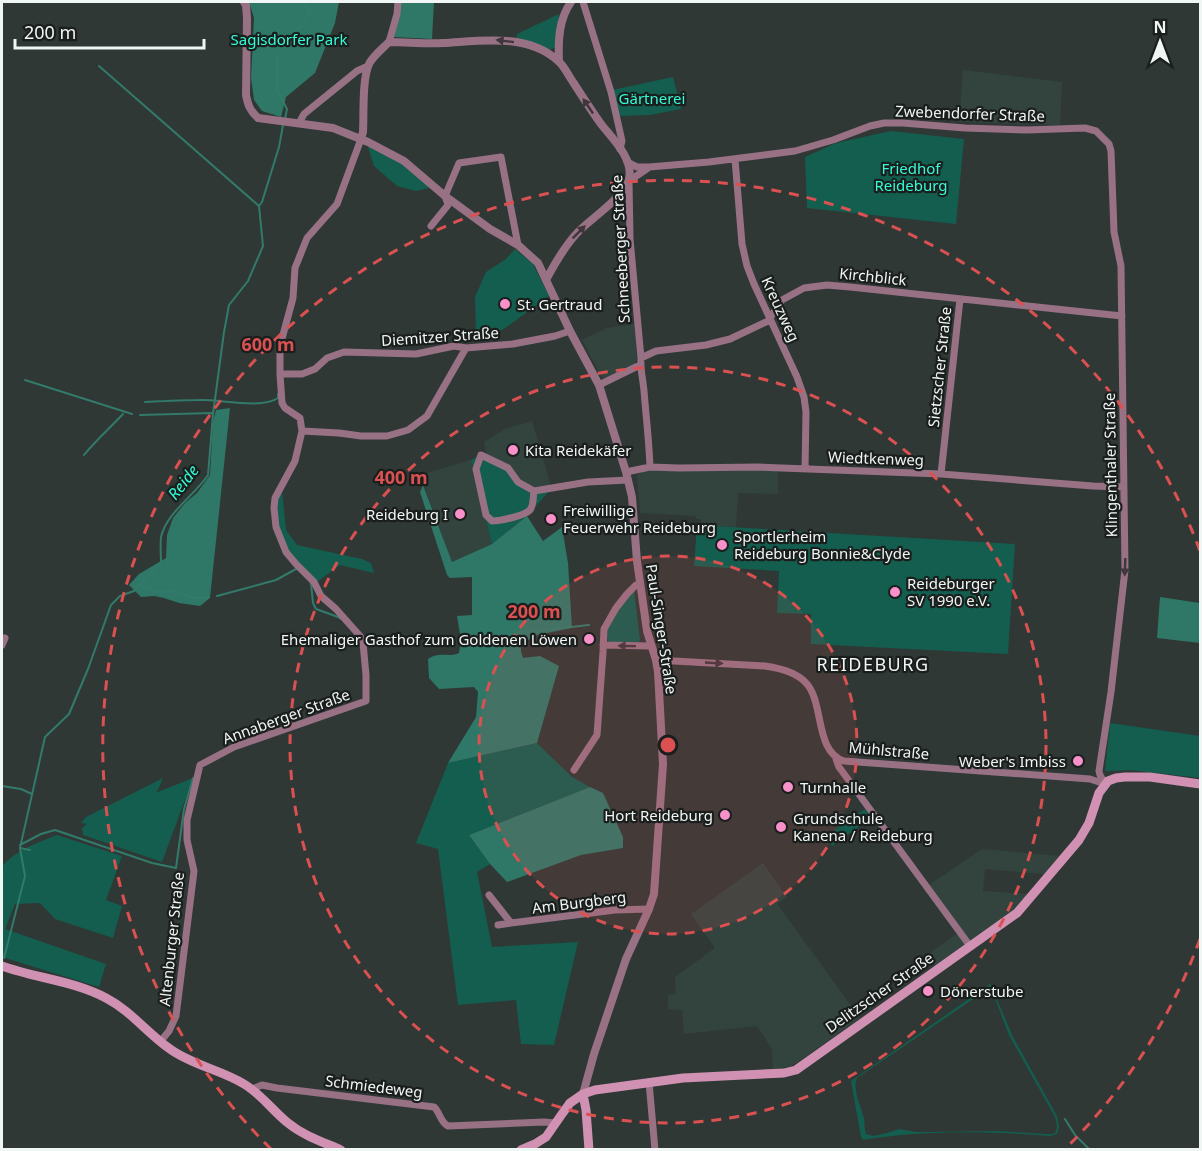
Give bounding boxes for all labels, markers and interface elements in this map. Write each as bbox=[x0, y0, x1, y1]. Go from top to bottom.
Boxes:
scale bar bbox=[15, 12, 204, 50]
north arrow bbox=[1130, 12, 1190, 72]
text: N bbox=[1153, 16, 1167, 38]
text: 200 m bbox=[24, 20, 76, 44]
park label: Sagisdorfer Park bbox=[231, 29, 347, 49]
one-way arrow bbox=[495, 36, 514, 46]
park label: Gärtnerei bbox=[619, 88, 685, 108]
one-way arrow bbox=[583, 98, 594, 114]
street label: Zwebendorfer Straße bbox=[895, 100, 1045, 126]
park label: Friedhof Reideburg bbox=[874, 158, 948, 195]
street label: Schneeberger Straße bbox=[606, 174, 634, 324]
one-way arrow bbox=[572, 225, 586, 239]
street label: Kirchblick bbox=[838, 263, 908, 289]
street label: Kreuzweg bbox=[757, 273, 805, 345]
place label: St. Gertraud bbox=[517, 294, 602, 314]
marker: St. Gertraud bbox=[498, 297, 512, 311]
street label: Sietzscher Straße bbox=[923, 306, 955, 428]
street label: Diemitzer Straße bbox=[380, 322, 500, 350]
text: 600 m bbox=[241, 332, 295, 356]
street label: Klingenthaler Straße bbox=[1099, 393, 1121, 537]
place label: Kita Reidekäfer bbox=[525, 440, 631, 460]
marker: Kita Reidekäfer bbox=[506, 443, 520, 457]
street label: Wiedtkenweg bbox=[828, 446, 924, 470]
water label: Reide bbox=[162, 460, 204, 504]
text: 400 m bbox=[374, 465, 428, 489]
place label: Freiwillige Feuerwehr Reideburg bbox=[563, 500, 716, 537]
place label: Reideburg I bbox=[366, 504, 448, 524]
marker: Reideburg I bbox=[453, 507, 467, 521]
marker: Freiwillige Feuerwehr Reideburg bbox=[544, 512, 558, 526]
place label: Sportlerheim Reideburg Bonnie&Clyde bbox=[734, 526, 910, 563]
marker: Sportlerheim Reideburg Bonnie&Clyde bbox=[715, 538, 729, 552]
one-way arrow bbox=[1120, 557, 1129, 576]
street label: Paul-Singer-Straße bbox=[642, 563, 682, 695]
place label: Reideburger SV 1990 e.V. bbox=[907, 573, 995, 610]
marker: Reideburger SV 1990 e.V. bbox=[888, 585, 902, 599]
text: 200 m bbox=[507, 599, 561, 623]
place label: Ehemaliger Gasthof zum Goldenen Löwen bbox=[281, 629, 577, 649]
marker: Ehemaliger Gasthof zum Goldenen Löwen bbox=[582, 632, 596, 646]
one-way arrow bbox=[617, 641, 636, 651]
district label: REIDEBURG bbox=[816, 652, 930, 676]
one-way arrow bbox=[705, 658, 724, 667]
street label: Annaberger Straße bbox=[220, 684, 352, 748]
centre of rings bbox=[658, 735, 678, 755]
street label: Mühlstraße bbox=[848, 737, 930, 763]
place label: Weber's Imbiss bbox=[959, 751, 1066, 771]
marker: Weber's Imbiss bbox=[1071, 754, 1085, 768]
place label: Turnhalle bbox=[800, 777, 866, 797]
marker: Turnhalle bbox=[781, 780, 795, 794]
place label: Hort Reideburg bbox=[604, 805, 713, 825]
marker: Hort Reideburg bbox=[718, 808, 732, 822]
place label: Grundschule Kanena / Reideburg bbox=[793, 808, 933, 845]
marker: Grundschule Kanena / Reideburg bbox=[774, 820, 788, 834]
street label: Altenburger Straße bbox=[154, 871, 188, 1007]
street label: Am Burgberg bbox=[531, 886, 627, 918]
street label: Delitzscher Straße bbox=[821, 947, 937, 1037]
place label: Dönerstube bbox=[940, 981, 1024, 1001]
marker: Dönerstube bbox=[921, 984, 935, 998]
street label: Schmiedeweg bbox=[324, 1070, 424, 1102]

